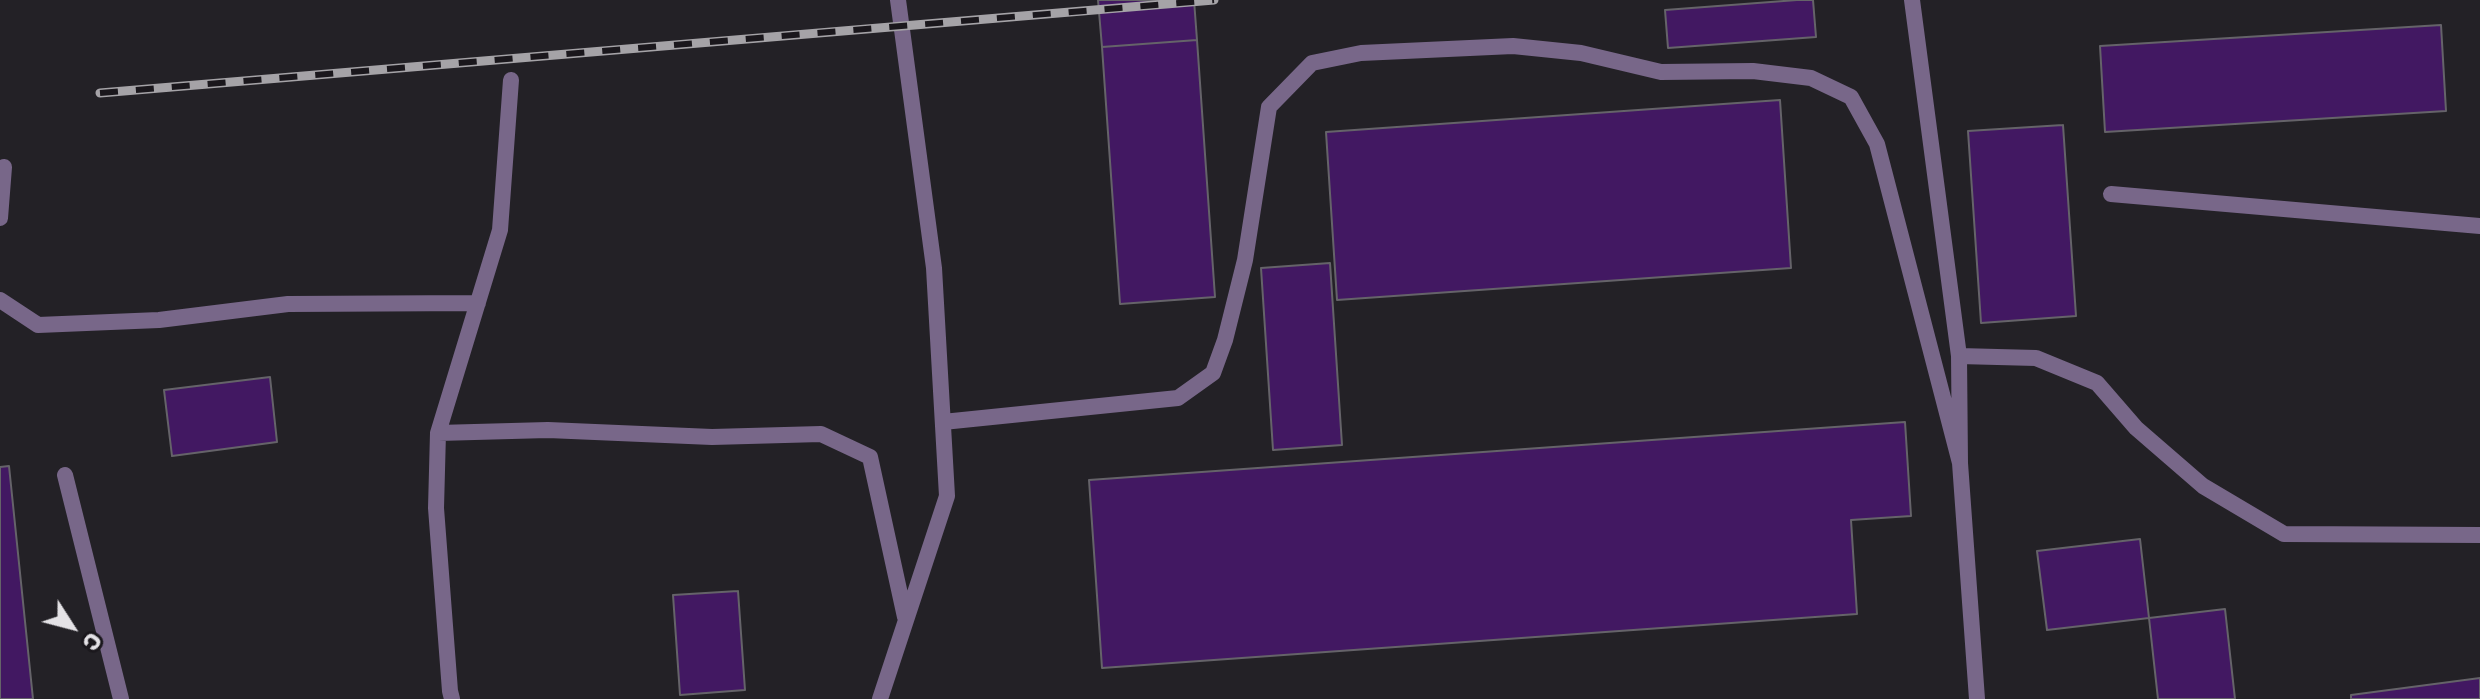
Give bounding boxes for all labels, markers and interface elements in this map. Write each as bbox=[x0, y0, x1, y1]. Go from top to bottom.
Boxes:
north arrow bbox=[32, 587, 112, 667]
text: С bbox=[76, 627, 107, 656]

